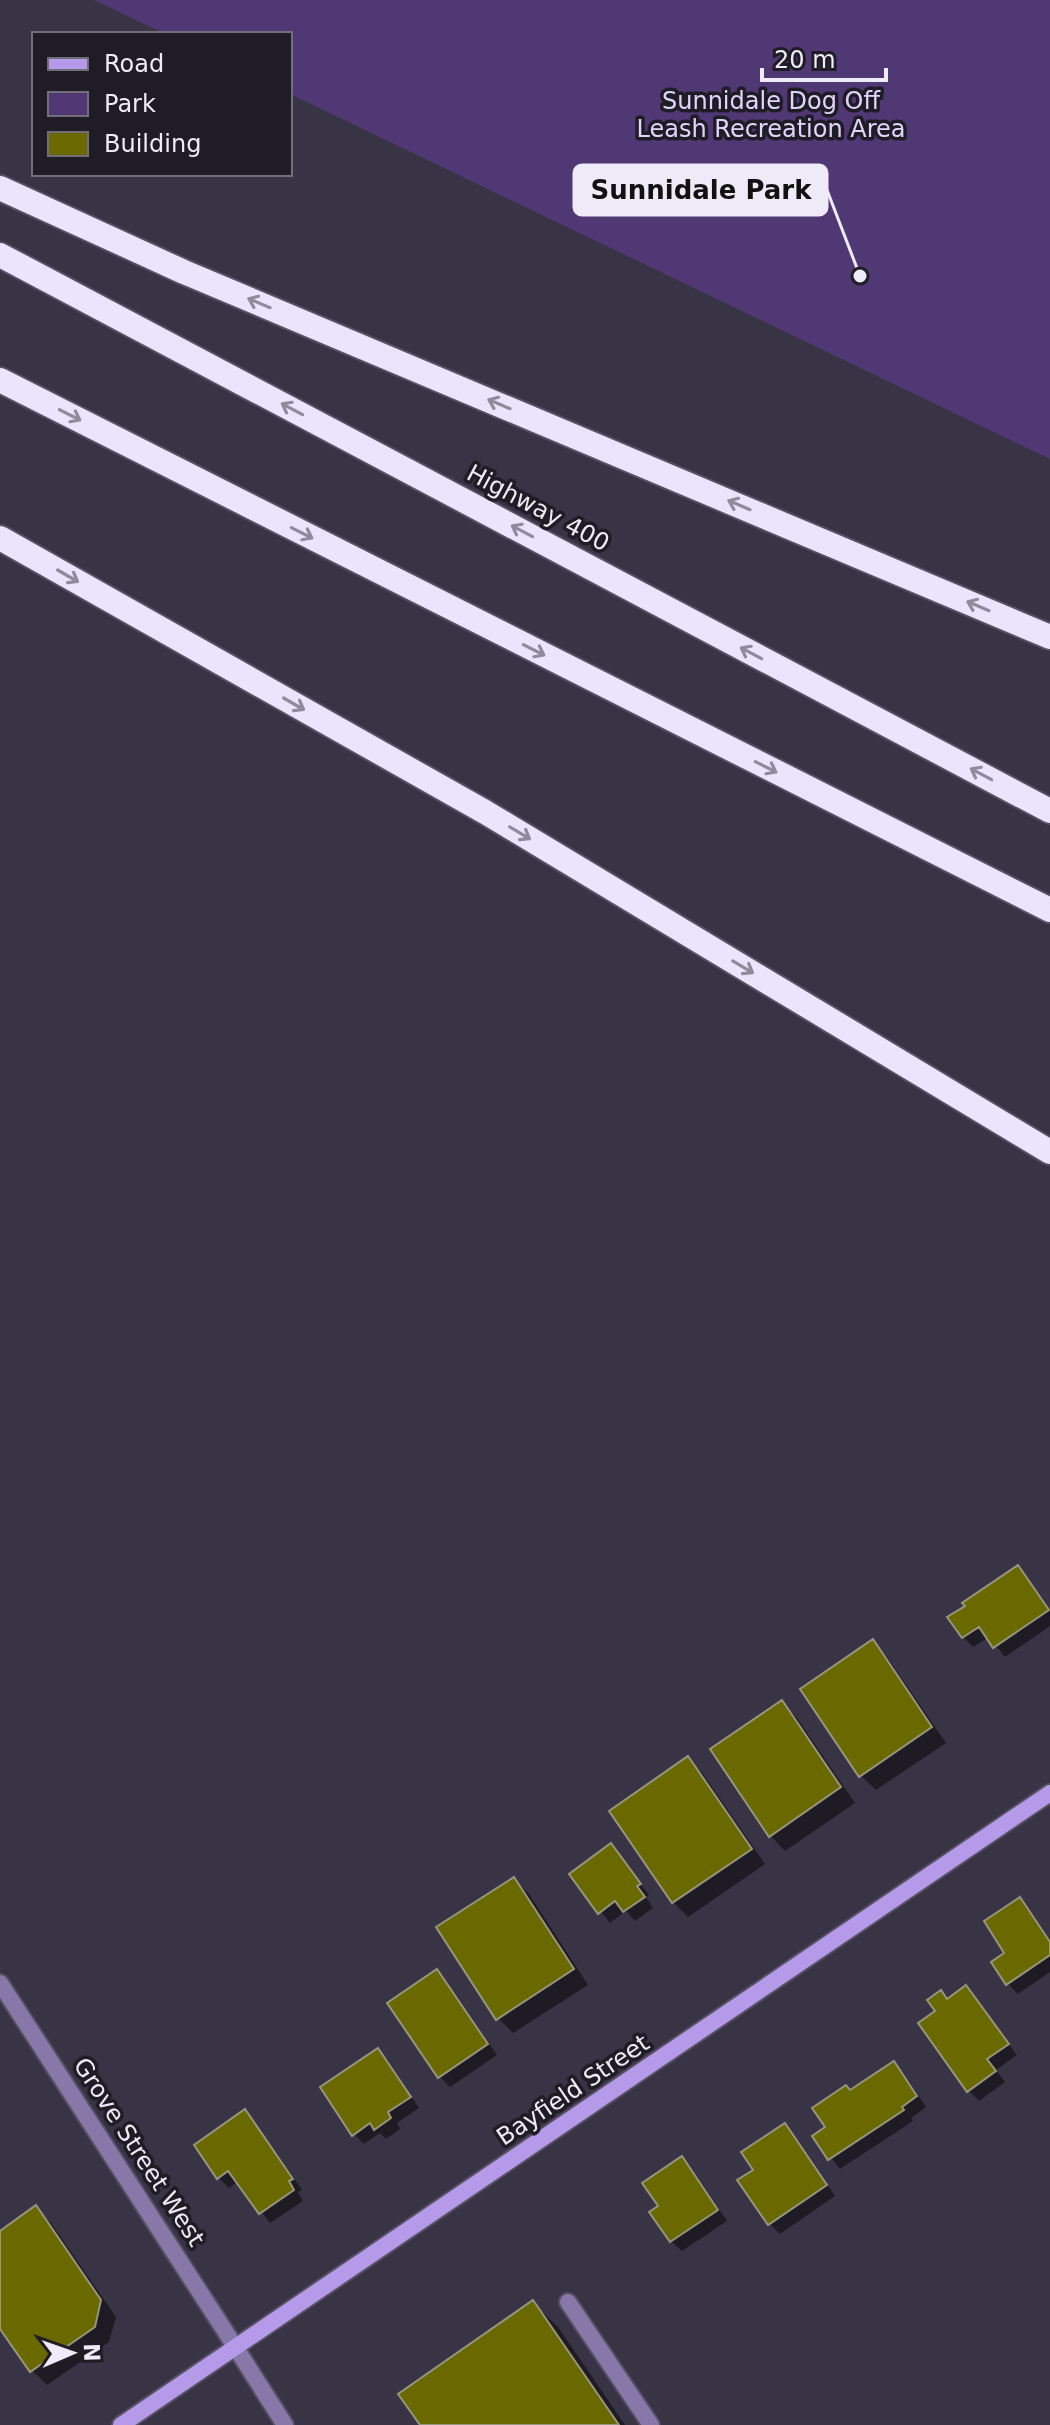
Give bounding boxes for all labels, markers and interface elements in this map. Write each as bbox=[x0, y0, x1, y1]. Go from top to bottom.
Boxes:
legend bbox=[32, 32, 292, 176]
scale bar bbox=[762, 32, 886, 82]
text: 20 m bbox=[774, 46, 836, 74]
text: Road bbox=[104, 50, 164, 78]
park label: Sunnidale Dog Off Leash Recreation Area bbox=[637, 87, 905, 143]
text: Park bbox=[104, 90, 156, 118]
text: Building bbox=[104, 130, 201, 158]
callout: Sunnidale Park bbox=[574, 165, 827, 215]
text: Sunnidale Park bbox=[591, 175, 812, 205]
one-way arrow bbox=[248, 295, 272, 310]
one-way arrow bbox=[487, 396, 512, 411]
one-way arrow bbox=[280, 401, 304, 417]
one-way arrow bbox=[57, 408, 81, 424]
street label: Highway 400 bbox=[462, 459, 614, 557]
one-way arrow bbox=[727, 497, 751, 512]
one-way arrow bbox=[510, 523, 534, 539]
one-way arrow bbox=[289, 525, 313, 541]
one-way arrow bbox=[56, 568, 79, 584]
one-way arrow bbox=[966, 598, 991, 613]
one-way arrow bbox=[521, 642, 545, 658]
one-way arrow bbox=[740, 644, 764, 660]
one-way arrow bbox=[282, 696, 305, 712]
one-way arrow bbox=[754, 760, 778, 775]
one-way arrow bbox=[970, 766, 993, 782]
one-way arrow bbox=[508, 826, 531, 842]
one-way arrow bbox=[731, 959, 754, 975]
street label: Bayfield Street bbox=[492, 2029, 654, 2151]
street label: Grove Street West bbox=[68, 2053, 210, 2251]
north arrow bbox=[32, 2313, 112, 2393]
text: N bbox=[79, 2343, 104, 2362]

